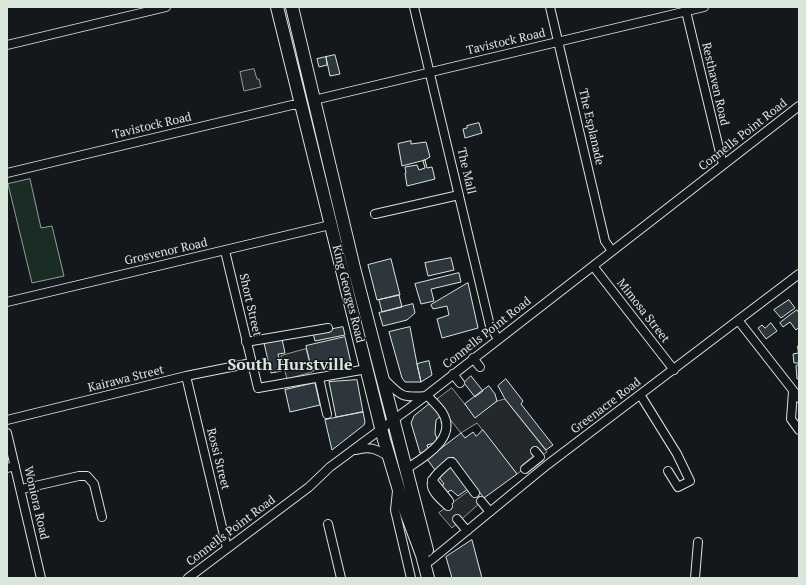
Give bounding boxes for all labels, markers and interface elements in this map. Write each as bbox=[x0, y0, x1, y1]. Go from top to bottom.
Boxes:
street label: Tavistock Road bbox=[465, 26, 547, 58]
street label: Resthaven Road bbox=[698, 41, 732, 127]
street label: The Esplanade bbox=[575, 87, 607, 167]
street label: Connells Point Road bbox=[696, 96, 790, 174]
street label: Tavistock Road bbox=[111, 110, 193, 142]
street label: The Mall bbox=[454, 146, 478, 196]
street label: Grosvenor Road bbox=[123, 235, 209, 269]
street label: King Georges Road bbox=[329, 244, 367, 344]
street label: Short Street bbox=[236, 272, 264, 338]
street label: Mimosa Street bbox=[614, 276, 672, 346]
street label: Connells Point Road bbox=[440, 294, 534, 372]
district label: South Hurstville bbox=[227, 355, 353, 375]
street label: Kairawa Street bbox=[87, 363, 165, 395]
street label: Greenacre Road bbox=[568, 375, 644, 437]
street label: Rossi Street bbox=[203, 427, 233, 491]
street label: Woniora Road bbox=[21, 465, 51, 541]
street label: Connells Point Road bbox=[184, 493, 278, 569]

